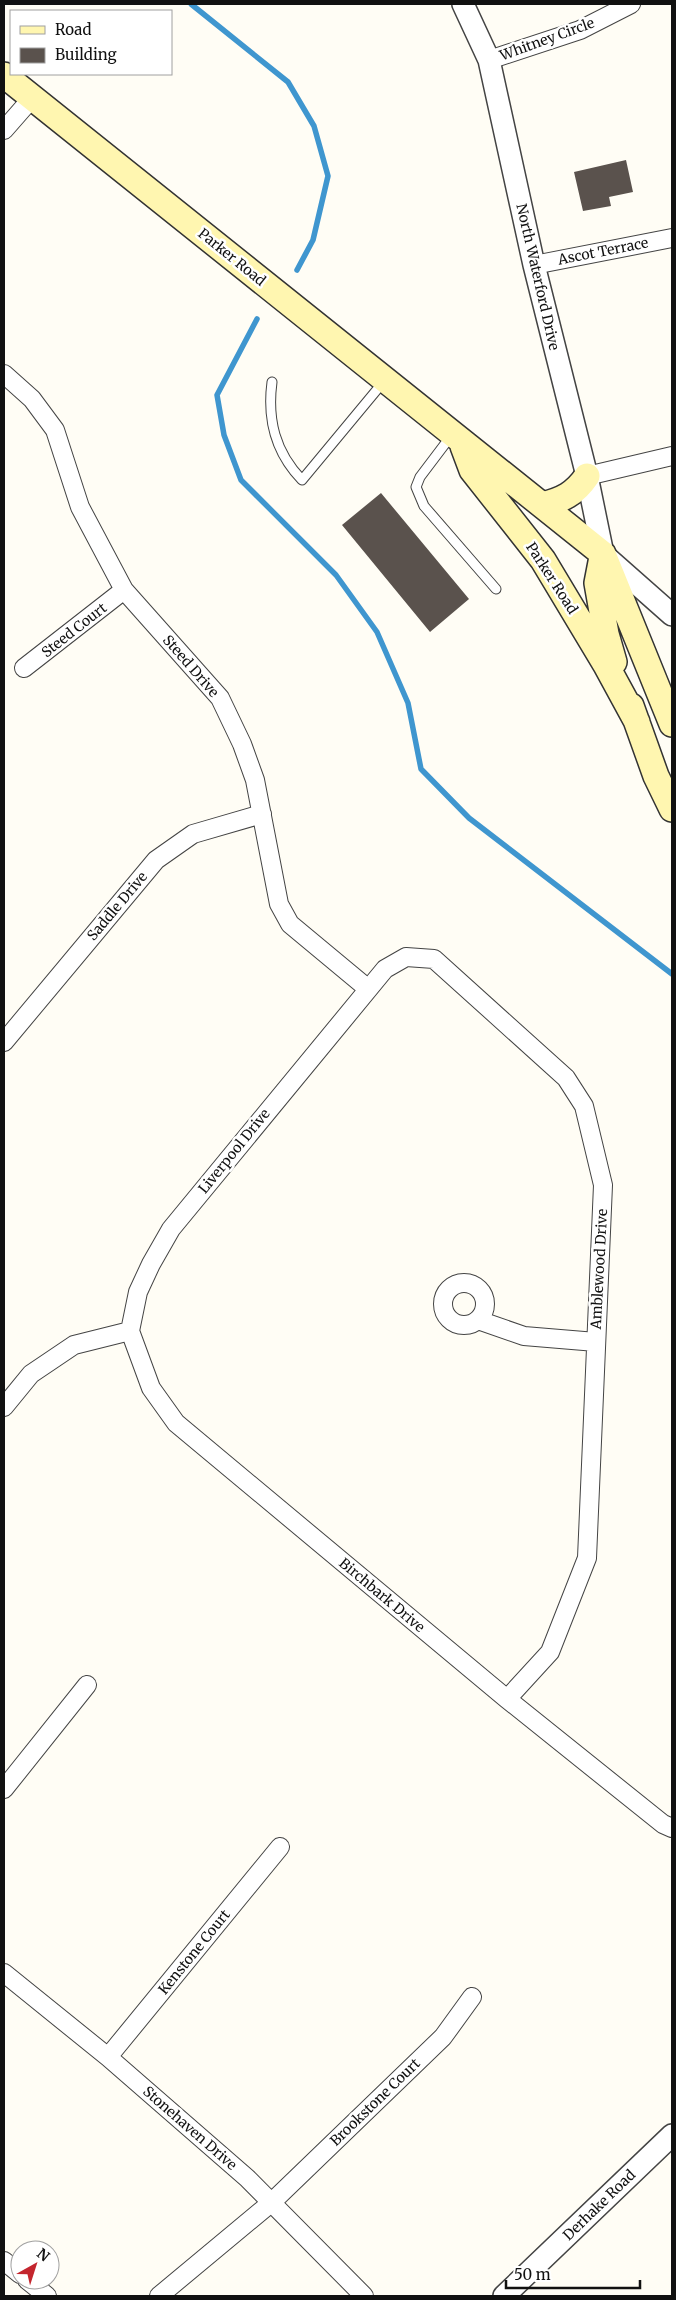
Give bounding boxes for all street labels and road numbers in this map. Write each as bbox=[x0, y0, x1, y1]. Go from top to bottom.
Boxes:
street label: Whitney Circle bbox=[496, 14, 597, 65]
street label: North Waterford Drive bbox=[512, 202, 564, 352]
street label: Parker Road bbox=[195, 224, 270, 290]
street label: Ascot Terrace bbox=[555, 233, 650, 269]
street label: Parker Road bbox=[522, 539, 582, 618]
street label: Steed Court bbox=[38, 599, 111, 661]
street label: Steed Drive bbox=[159, 631, 223, 701]
street label: Saddle Drive bbox=[83, 868, 151, 944]
street label: Liverpool Drive bbox=[194, 1105, 274, 1197]
street label: Amblewood Drive bbox=[587, 1208, 611, 1331]
street label: Birchbark Drive bbox=[336, 1554, 428, 1636]
street label: Kenstone Court bbox=[154, 1905, 234, 1998]
street label: Brookstone Court bbox=[326, 2054, 424, 2150]
street label: Stonehaven Drive bbox=[139, 2082, 241, 2174]
street label: Derhake Road bbox=[559, 2166, 639, 2244]

